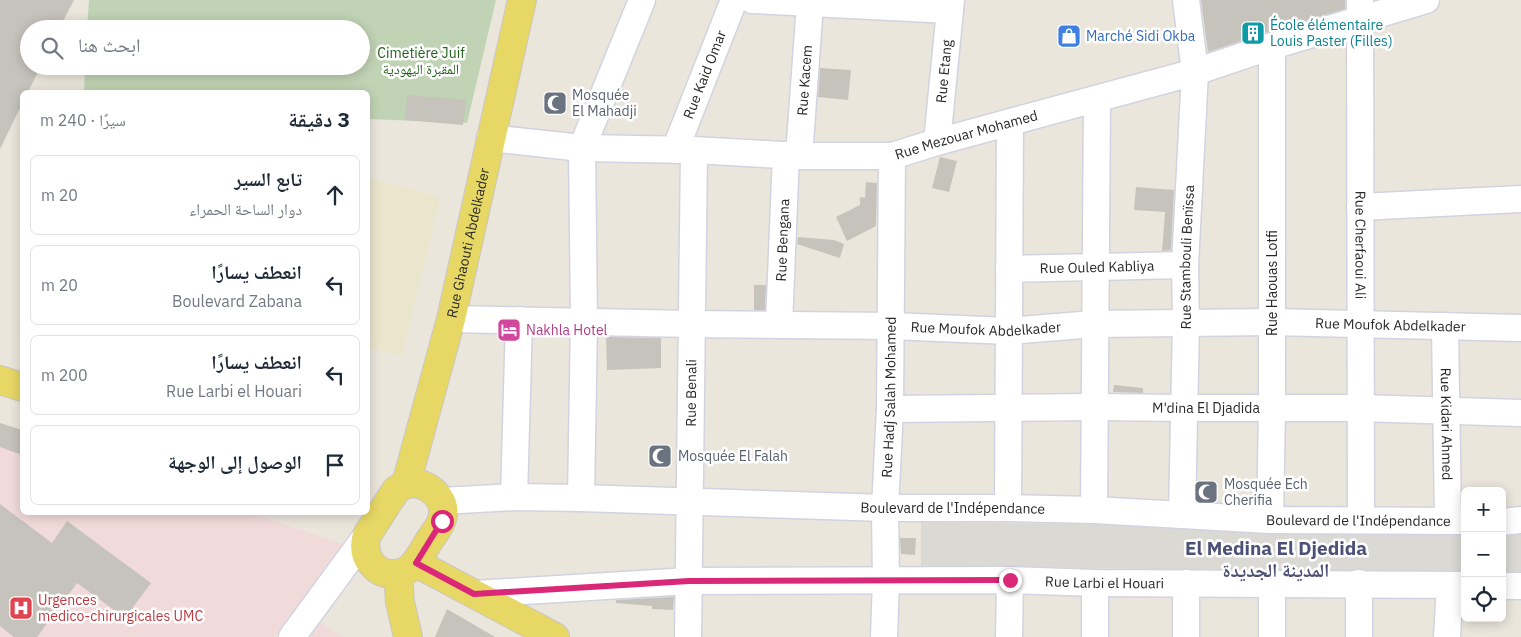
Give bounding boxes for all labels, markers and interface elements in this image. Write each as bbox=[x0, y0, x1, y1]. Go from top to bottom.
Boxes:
place label: École élémentaire Louis Paster (Filles) bbox=[1270, 15, 1393, 50]
search box bbox=[20, 20, 370, 75]
building icon: École élémentaire Louis Paster (Filles) bbox=[1240, 20, 1266, 46]
shop icon: Marché Sidi Okba bbox=[1056, 23, 1082, 49]
place label: Marché Sidi Okba bbox=[1086, 27, 1196, 45]
street label: Rue Kaid Omar bbox=[679, 28, 730, 122]
text: ابحث هنا bbox=[78, 33, 140, 57]
icon: search bbox=[38, 34, 66, 62]
street label: Rue Etang bbox=[932, 38, 956, 104]
park label: Cimetière Juif المقبرة اليهودية bbox=[377, 44, 465, 78]
street label: Rue Kacem bbox=[793, 44, 816, 116]
place label: Mosquée El Mahadji bbox=[572, 86, 637, 120]
mosque icon: Mosquée El Mahadji bbox=[542, 90, 568, 116]
text: 3 دقيقة bbox=[288, 105, 350, 133]
street label: Rue Mezouar Mohamed bbox=[893, 106, 1040, 164]
text: سيرًا · 240 m bbox=[40, 110, 126, 130]
street label: Rue Ghaouti Abdelkader bbox=[443, 166, 493, 320]
text: تابع السير bbox=[234, 167, 302, 191]
icon: ahead bbox=[321, 181, 349, 209]
street label: Rue Stambouli Benïssa bbox=[1176, 184, 1198, 330]
text: 20 m bbox=[41, 185, 78, 205]
street label: Rue Cherfaoui Ali bbox=[1351, 191, 1370, 299]
street label: Rue Bengana bbox=[772, 198, 793, 282]
text: دوار الساحة الحمراء bbox=[189, 199, 302, 219]
street label: Rue Haouas Lotfi bbox=[1263, 230, 1281, 336]
street label: Rue Ouled Kabliya bbox=[1039, 257, 1155, 277]
text: انعطف يسارًا bbox=[211, 260, 302, 284]
icon: left bbox=[321, 271, 349, 299]
text: 20 m bbox=[41, 275, 78, 295]
text: Boulevard Zabana bbox=[172, 291, 302, 311]
street label: Rue Moufok Abdelkader bbox=[1315, 314, 1466, 336]
hotel icon: Nakhla Hotel bbox=[496, 317, 522, 343]
street label: Rue Hadj Salah Mohamed bbox=[878, 317, 900, 478]
street label: Rue Moufok Abdelkader bbox=[910, 318, 1062, 340]
place label: Nakhla Hotel bbox=[526, 321, 608, 339]
text: انعطف يسارًا bbox=[211, 350, 302, 374]
street label: Rue Benali bbox=[682, 359, 700, 427]
icon: left bbox=[321, 361, 349, 389]
text: 200 m bbox=[41, 365, 88, 385]
street label: Rue Kidari Ahmed bbox=[1437, 367, 1456, 481]
text: Rue Larbi el Houari bbox=[166, 381, 302, 401]
street label: M'dina El Djadida bbox=[1152, 399, 1260, 417]
mosque icon: Mosquée El Falah bbox=[647, 443, 673, 469]
place label: Mosquée El Falah bbox=[678, 447, 788, 465]
text: الوصول إلى الوجهة bbox=[168, 450, 302, 474]
icon: arrive bbox=[321, 451, 349, 479]
place label: Mosquée Ech Cherifia bbox=[1224, 475, 1308, 509]
mosque icon: Mosquée Ech Cherifia bbox=[1193, 479, 1219, 505]
map controls bbox=[1461, 487, 1506, 622]
button: + bbox=[1461, 487, 1506, 532]
street label: Boulevard de l'Indépendance bbox=[860, 498, 1046, 518]
route start bbox=[431, 510, 454, 533]
street label: Boulevard de l'Indépendance bbox=[1266, 511, 1451, 530]
button: − bbox=[1461, 532, 1506, 577]
district label: El Medina El Djedida المدينة الجديدة bbox=[1185, 536, 1367, 582]
route end bbox=[999, 569, 1022, 592]
street label: Rue Larbi el Houari bbox=[1045, 572, 1164, 592]
button: locate bbox=[1461, 577, 1506, 622]
place label: Urgences medico-chirurgicales UMC bbox=[38, 591, 203, 625]
hospital icon: Urgences medico-chirurgicales UMC bbox=[8, 595, 34, 621]

